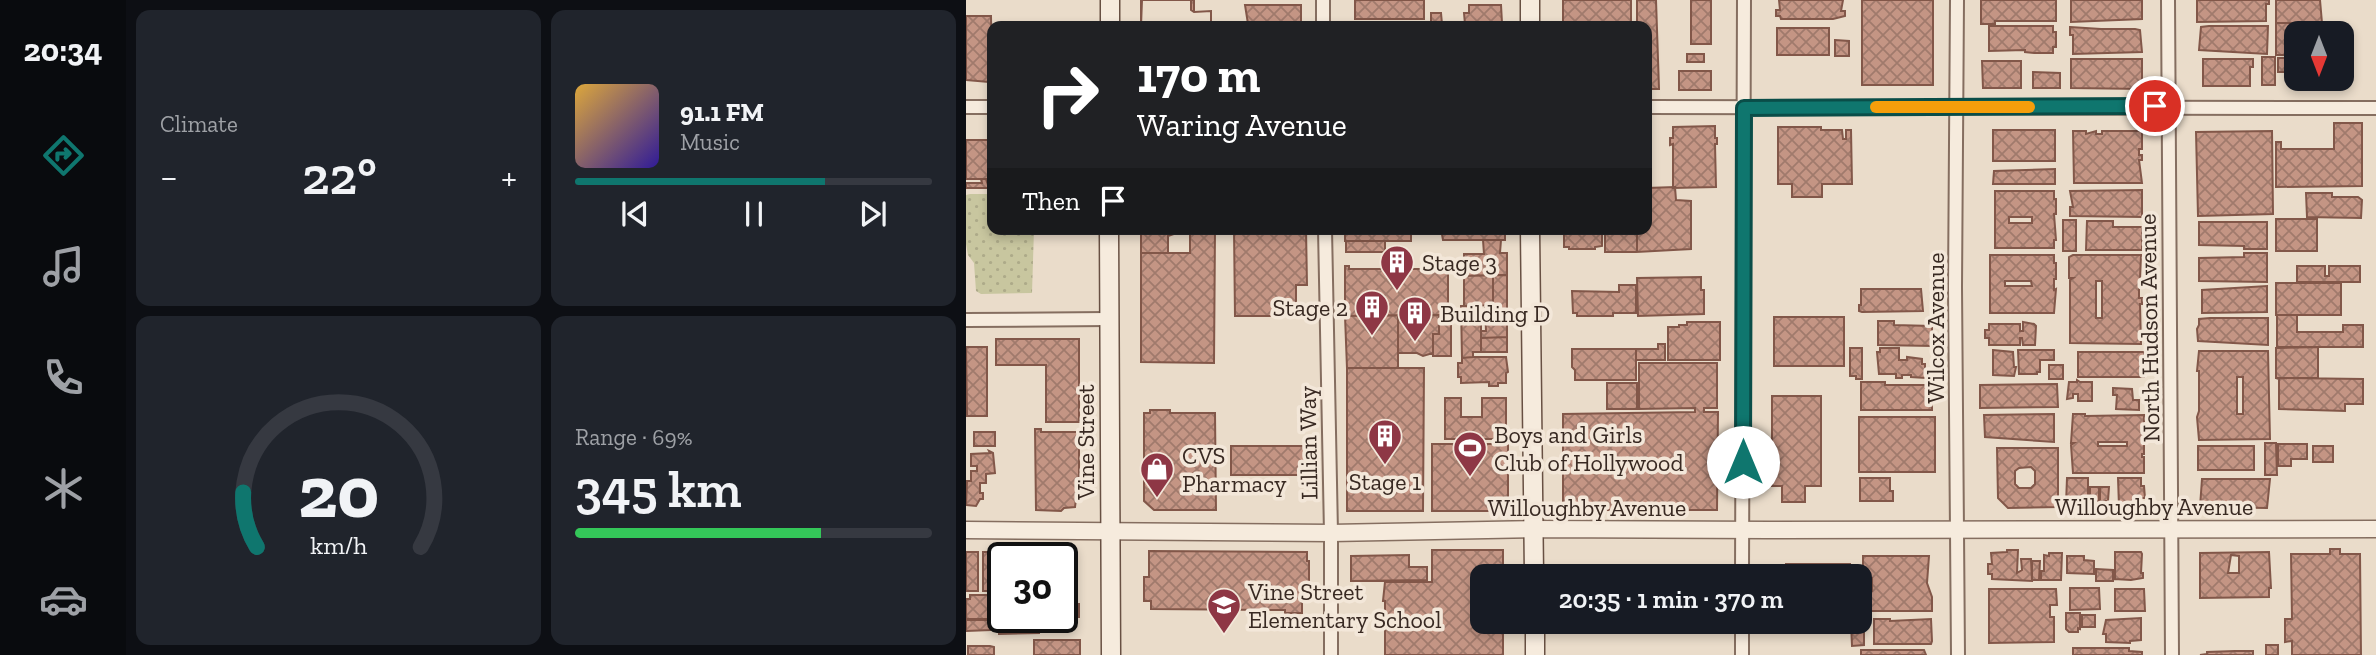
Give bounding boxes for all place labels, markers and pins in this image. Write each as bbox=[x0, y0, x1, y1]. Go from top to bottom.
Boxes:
pin bbox=[2125, 76, 2185, 136]
building icon: Stage 3 bbox=[1378, 243, 1416, 292]
place label: Stage 3 bbox=[1422, 248, 1497, 277]
building icon: Stage 2 bbox=[1353, 288, 1391, 337]
place label: Stage 2 bbox=[1272, 293, 1348, 322]
building icon: Building D bbox=[1396, 294, 1434, 343]
place label: Building D bbox=[1440, 299, 1550, 328]
building icon: Stage 1 bbox=[1366, 417, 1404, 466]
place label: Boys and Girls Club of Hollywood bbox=[1494, 420, 1684, 477]
sports icon: Boys and Girls Club of Hollywood bbox=[1451, 429, 1489, 478]
place label: CVS Pharmacy bbox=[1182, 441, 1287, 498]
shop icon: CVS Pharmacy bbox=[1138, 450, 1176, 499]
place label: Stage 1 bbox=[1349, 467, 1421, 496]
place label: Vine Street Elementary School bbox=[1247, 577, 1442, 634]
school or university icon: Vine Street Elementary School bbox=[1205, 586, 1243, 635]

